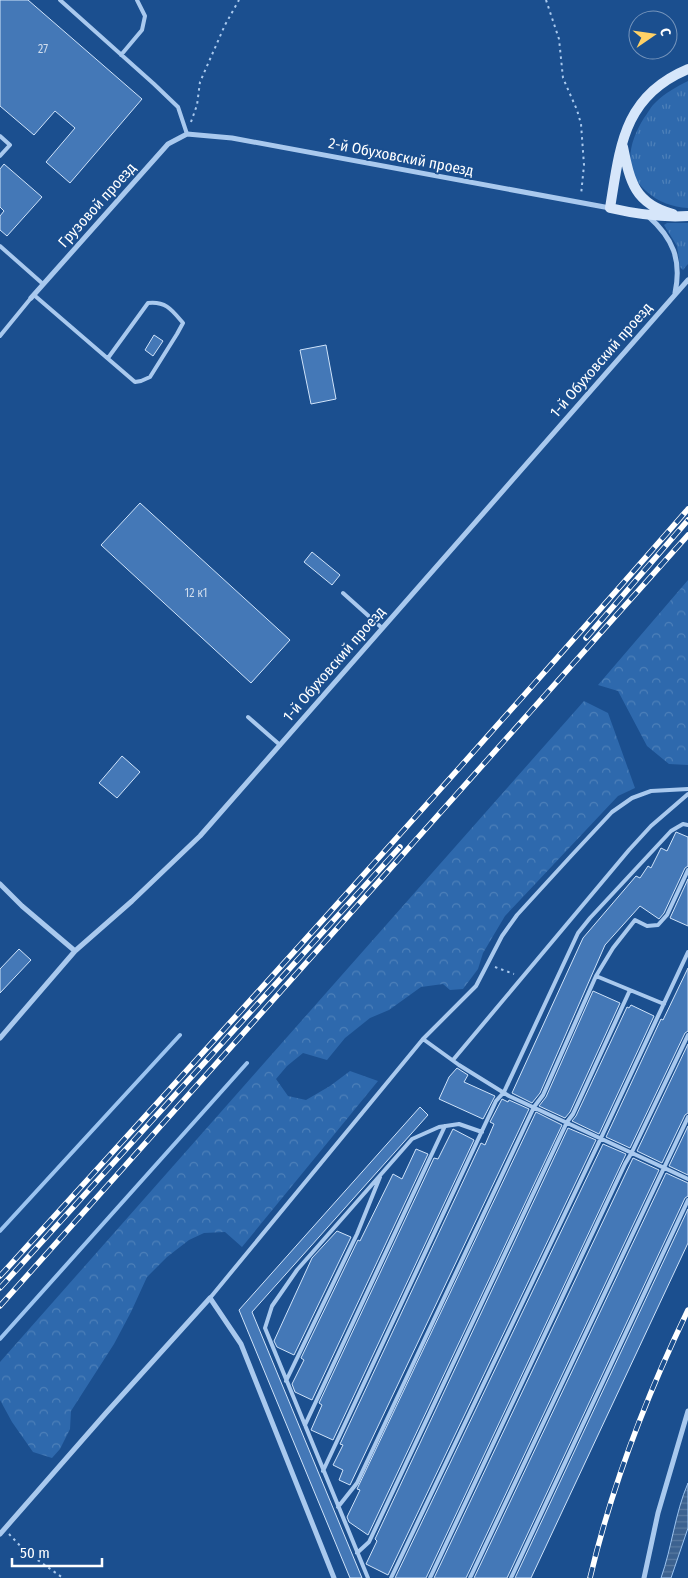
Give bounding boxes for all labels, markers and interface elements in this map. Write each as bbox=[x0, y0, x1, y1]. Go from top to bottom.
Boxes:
north arrow bbox=[628, 10, 678, 60]
text: С bbox=[656, 27, 674, 38]
house number: 27 bbox=[38, 42, 48, 56]
street label: 2-й Обуховский проезд bbox=[327, 134, 475, 180]
street label: Грузовой проезд bbox=[54, 159, 140, 251]
street label: 1-й Обуховский проезд bbox=[546, 299, 656, 421]
house number: 12 к1 bbox=[185, 586, 207, 600]
street label: 1-й Обуховский проезд bbox=[279, 603, 389, 725]
scale bar bbox=[12, 1536, 102, 1568]
text: 50 m bbox=[20, 1544, 50, 1562]

